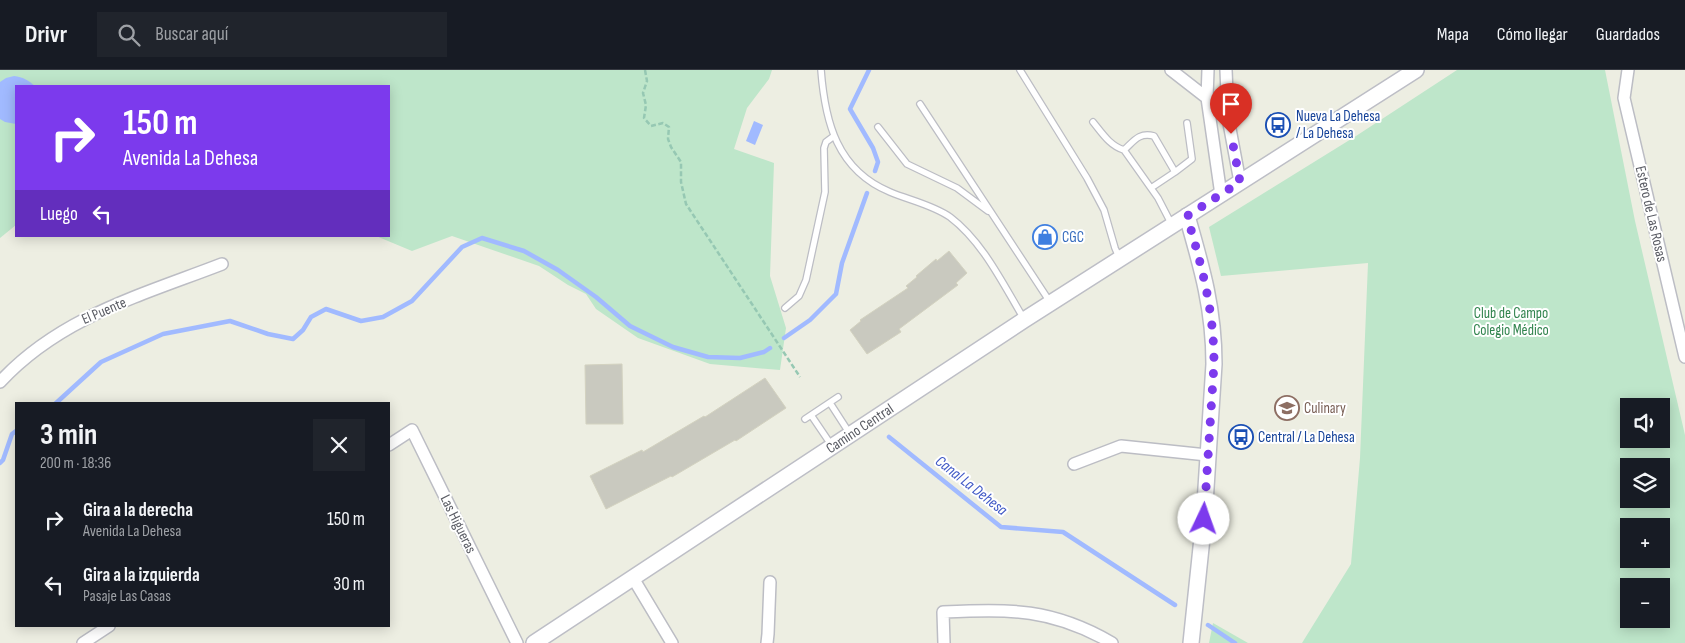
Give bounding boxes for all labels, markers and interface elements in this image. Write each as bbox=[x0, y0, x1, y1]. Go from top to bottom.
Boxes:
search box bbox=[97, 12, 447, 57]
text: Drivr bbox=[25, 20, 67, 49]
icon: search bbox=[115, 21, 143, 49]
text: Buscar aquí bbox=[155, 23, 228, 46]
text: Mapa bbox=[1437, 24, 1469, 45]
text: Cómo llegar bbox=[1497, 24, 1568, 45]
text: Guardados bbox=[1596, 24, 1660, 45]
pin bbox=[1210, 83, 1252, 134]
icon: arrive bbox=[1217, 90, 1245, 118]
text: 150 m bbox=[123, 102, 197, 145]
icon: right bbox=[40, 105, 105, 170]
place label: Nueva La Dehesa / La Dehesa bbox=[1296, 107, 1380, 143]
bus stop icon: Nueva La Dehesa / La Dehesa bbox=[1265, 112, 1291, 138]
text: Avenida La Dehesa bbox=[123, 145, 258, 172]
street label: Estero de Las Rosas bbox=[1631, 164, 1671, 264]
icon: left bbox=[88, 200, 116, 228]
text: Luego bbox=[40, 203, 78, 226]
shop icon: CGC bbox=[1032, 224, 1058, 250]
place label: CGC bbox=[1062, 228, 1084, 247]
street label: El Puente bbox=[79, 293, 129, 329]
park label: Club de Campo Colegio Médico bbox=[1473, 304, 1549, 340]
school or university icon: Culinary bbox=[1274, 395, 1300, 421]
map controls bbox=[1620, 398, 1670, 628]
button: sound bbox=[1620, 398, 1670, 448]
street label: Camino Central bbox=[822, 399, 897, 458]
place label: Culinary bbox=[1304, 399, 1346, 418]
text: 3 min bbox=[40, 417, 97, 453]
button: close bbox=[313, 419, 365, 471]
bus stop icon: Central / La Dehesa bbox=[1228, 424, 1254, 450]
place label: Central / La Dehesa bbox=[1258, 428, 1355, 447]
water label: Canal La Dehesa bbox=[931, 452, 1011, 520]
text: 200 m · 18:36 bbox=[40, 454, 111, 473]
button: layers bbox=[1620, 458, 1670, 508]
street label: Las Higueras bbox=[436, 492, 480, 556]
position arrow bbox=[1177, 492, 1229, 544]
text: Gira a la derecha bbox=[83, 499, 193, 522]
icon: right bbox=[40, 506, 68, 534]
text: 150 m bbox=[327, 508, 365, 531]
button: + bbox=[1620, 518, 1670, 568]
text: Avenida La Dehesa bbox=[83, 522, 181, 541]
text: Gira a la izquierda bbox=[83, 564, 200, 587]
icon: left bbox=[40, 571, 68, 599]
text: 30 m bbox=[333, 573, 365, 596]
button: − bbox=[1620, 578, 1670, 628]
text: Pasaje Las Casas bbox=[83, 587, 171, 606]

